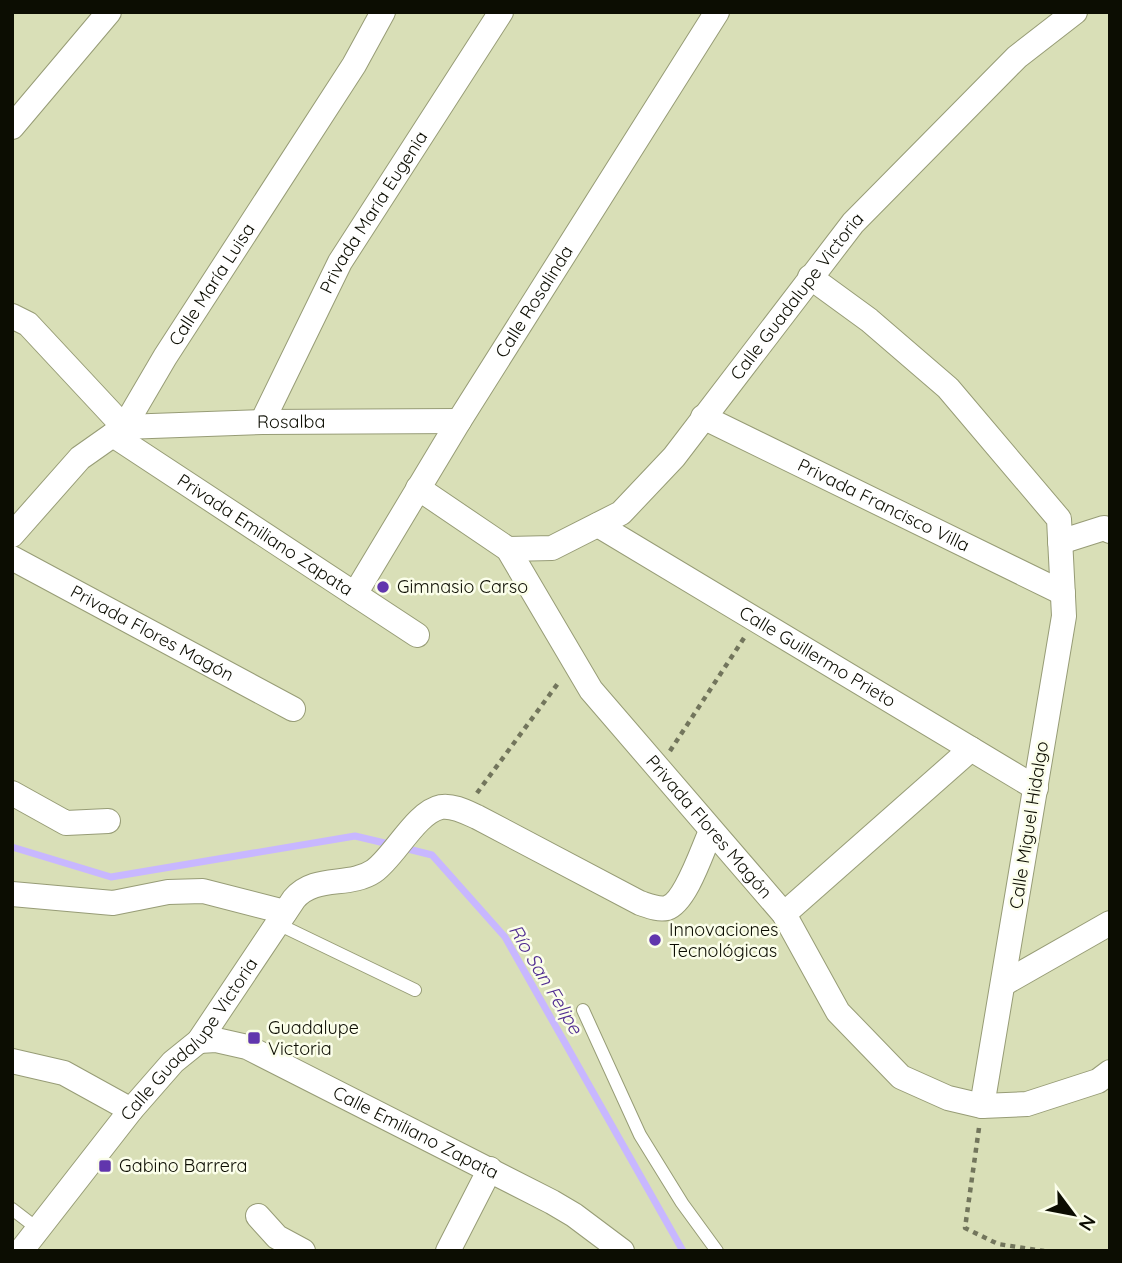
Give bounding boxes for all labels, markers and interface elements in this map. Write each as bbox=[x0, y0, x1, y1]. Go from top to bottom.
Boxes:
street label: Privada María Eugenia bbox=[314, 126, 432, 297]
street label: Calle Guadalupe Victoria bbox=[725, 207, 868, 384]
street label: Calle María Luisa bbox=[163, 219, 260, 350]
street label: Calle Rosalinda bbox=[490, 241, 578, 362]
street label: Rosalba bbox=[257, 410, 325, 433]
street label: Privada Francisco Villa bbox=[794, 453, 974, 557]
street label: Privada Emiliano Zapata bbox=[173, 468, 358, 601]
place label: Gimnasio Carso bbox=[397, 575, 528, 598]
marker: Gimnasio Carso bbox=[375, 579, 391, 595]
street label: Privada Flores Magón bbox=[67, 580, 238, 686]
street label: Calle Guillermo Prieto bbox=[735, 601, 900, 712]
street label: Calle Miguel Hidalgo bbox=[1004, 739, 1053, 910]
street label: Privada Flores Magón bbox=[641, 750, 777, 903]
place label: Innovaciones Tecnológicas bbox=[669, 918, 779, 962]
water label: Río San Felipe bbox=[504, 920, 589, 1039]
marker: Innovaciones Tecnológicas bbox=[647, 932, 663, 948]
street label: Calle Guadalupe Victoria bbox=[115, 953, 262, 1125]
place label: Guadalupe Victoria bbox=[268, 1016, 359, 1060]
marker: Guadalupe Victoria bbox=[246, 1030, 262, 1046]
street label: Calle Emiliano Zapata bbox=[329, 1081, 503, 1184]
place label: Gabino Barrera bbox=[119, 1154, 248, 1177]
marker: Gabino Barrera bbox=[97, 1158, 113, 1174]
north arrow bbox=[1038, 1179, 1108, 1249]
text: N bbox=[1074, 1211, 1101, 1235]

